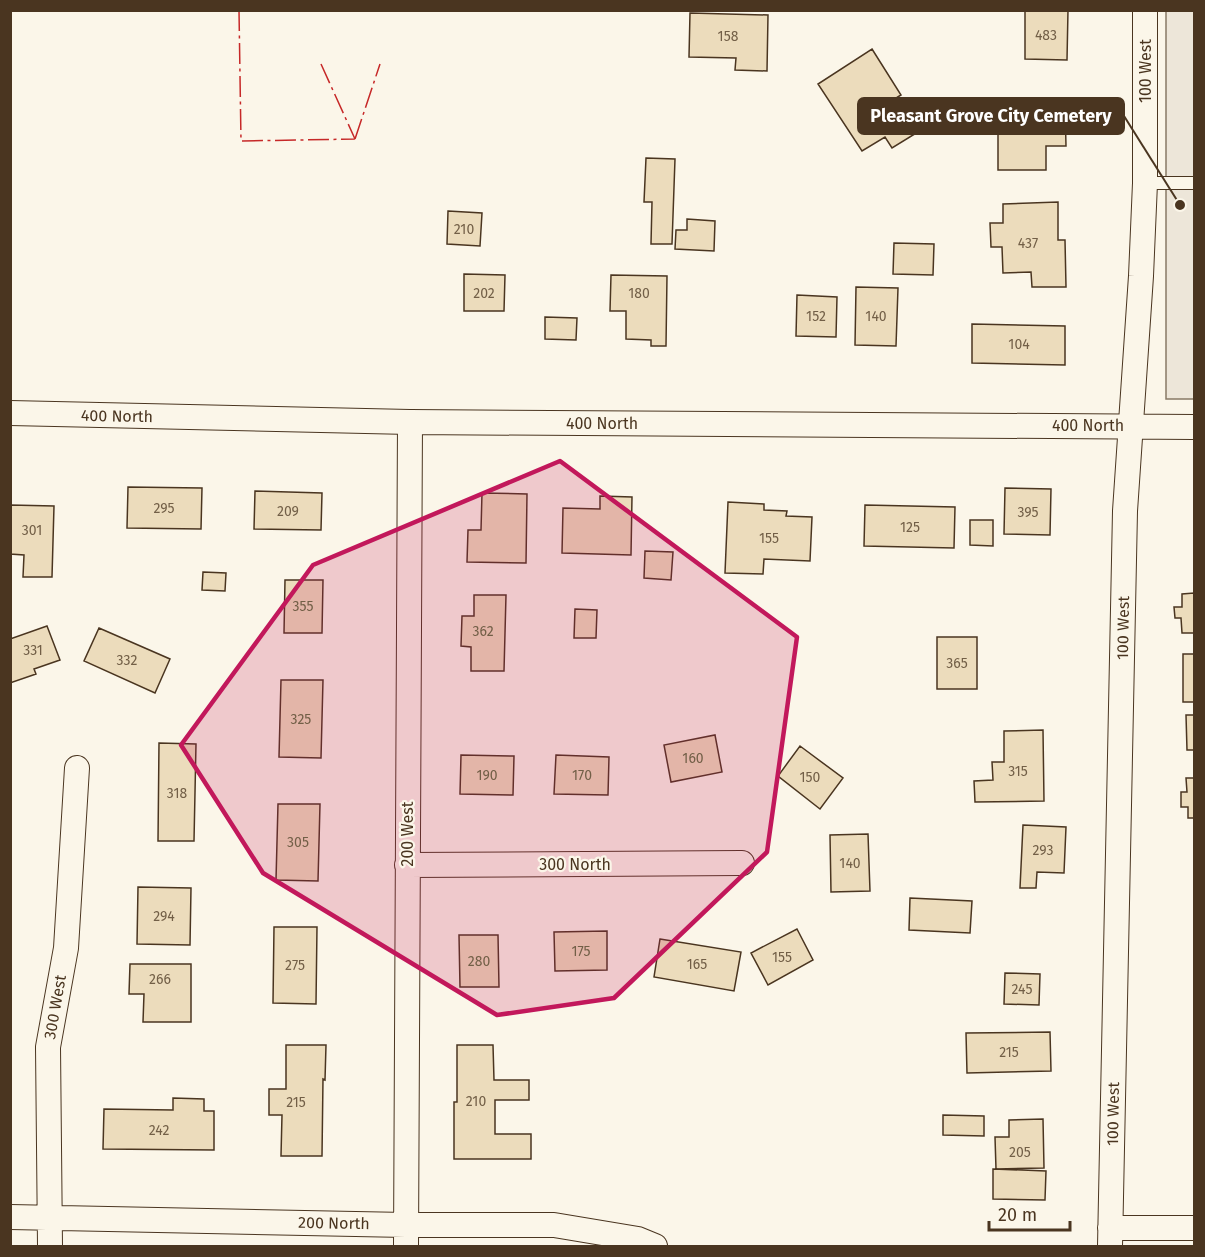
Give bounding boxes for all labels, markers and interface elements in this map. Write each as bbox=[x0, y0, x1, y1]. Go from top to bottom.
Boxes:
house number: 483 bbox=[1035, 27, 1057, 44]
house number: 158 bbox=[718, 28, 739, 45]
street label: 100 West bbox=[1136, 39, 1155, 103]
callout: Pleasant Grove City Cemetery bbox=[858, 98, 1124, 134]
text: Pleasant Grove City Cemetery bbox=[870, 105, 1112, 127]
house number: 210 bbox=[454, 221, 474, 238]
house number: 437 bbox=[1018, 235, 1038, 252]
house number: 202 bbox=[473, 285, 495, 302]
house number: 180 bbox=[628, 285, 650, 302]
house number: 152 bbox=[806, 308, 826, 325]
house number: 140 bbox=[865, 308, 887, 325]
house number: 104 bbox=[1008, 336, 1030, 353]
street label: 400 North bbox=[81, 406, 153, 426]
street label: 400 North bbox=[566, 414, 638, 433]
street label: 400 North bbox=[1052, 416, 1124, 435]
house number: 295 bbox=[153, 500, 175, 517]
house number: 209 bbox=[277, 503, 299, 520]
house number: 395 bbox=[1017, 504, 1039, 521]
house number: 125 bbox=[900, 519, 920, 536]
house number: 301 bbox=[22, 522, 42, 539]
house number: 155 bbox=[759, 530, 779, 547]
street label: 100 West bbox=[1113, 596, 1133, 660]
house number: 355 bbox=[293, 598, 313, 615]
house number: 362 bbox=[472, 623, 494, 640]
house number: 331 bbox=[23, 642, 43, 659]
house number: 332 bbox=[117, 652, 137, 669]
house number: 365 bbox=[946, 655, 968, 672]
house number: 325 bbox=[291, 711, 311, 728]
house number: 160 bbox=[682, 750, 704, 767]
house number: 315 bbox=[1008, 763, 1028, 780]
house number: 190 bbox=[476, 767, 498, 784]
house number: 170 bbox=[572, 767, 592, 784]
house number: 150 bbox=[800, 769, 821, 786]
house number: 318 bbox=[167, 785, 187, 802]
street label: 200 West bbox=[398, 801, 417, 867]
house number: 305 bbox=[287, 834, 309, 851]
house number: 293 bbox=[1033, 842, 1053, 859]
street label: 300 North bbox=[539, 855, 611, 874]
house number: 140 bbox=[839, 855, 861, 872]
house number: 294 bbox=[153, 908, 175, 925]
house number: 175 bbox=[571, 943, 591, 960]
house number: 155 bbox=[772, 949, 792, 966]
house number: 280 bbox=[468, 953, 490, 970]
house number: 165 bbox=[687, 956, 707, 973]
house number: 275 bbox=[285, 957, 305, 974]
house number: 266 bbox=[149, 971, 171, 988]
street label: 300 West bbox=[40, 973, 70, 1041]
house number: 245 bbox=[1012, 981, 1032, 998]
house number: 215 bbox=[999, 1044, 1019, 1061]
street label: 100 West bbox=[1103, 1082, 1123, 1146]
house number: 210 bbox=[466, 1093, 486, 1110]
house number: 215 bbox=[286, 1094, 306, 1111]
house number: 242 bbox=[149, 1122, 169, 1139]
house number: 205 bbox=[1009, 1144, 1031, 1161]
scale bar bbox=[989, 1194, 1070, 1232]
text: 20 m bbox=[998, 1204, 1037, 1226]
street label: 200 North bbox=[298, 1213, 370, 1233]

